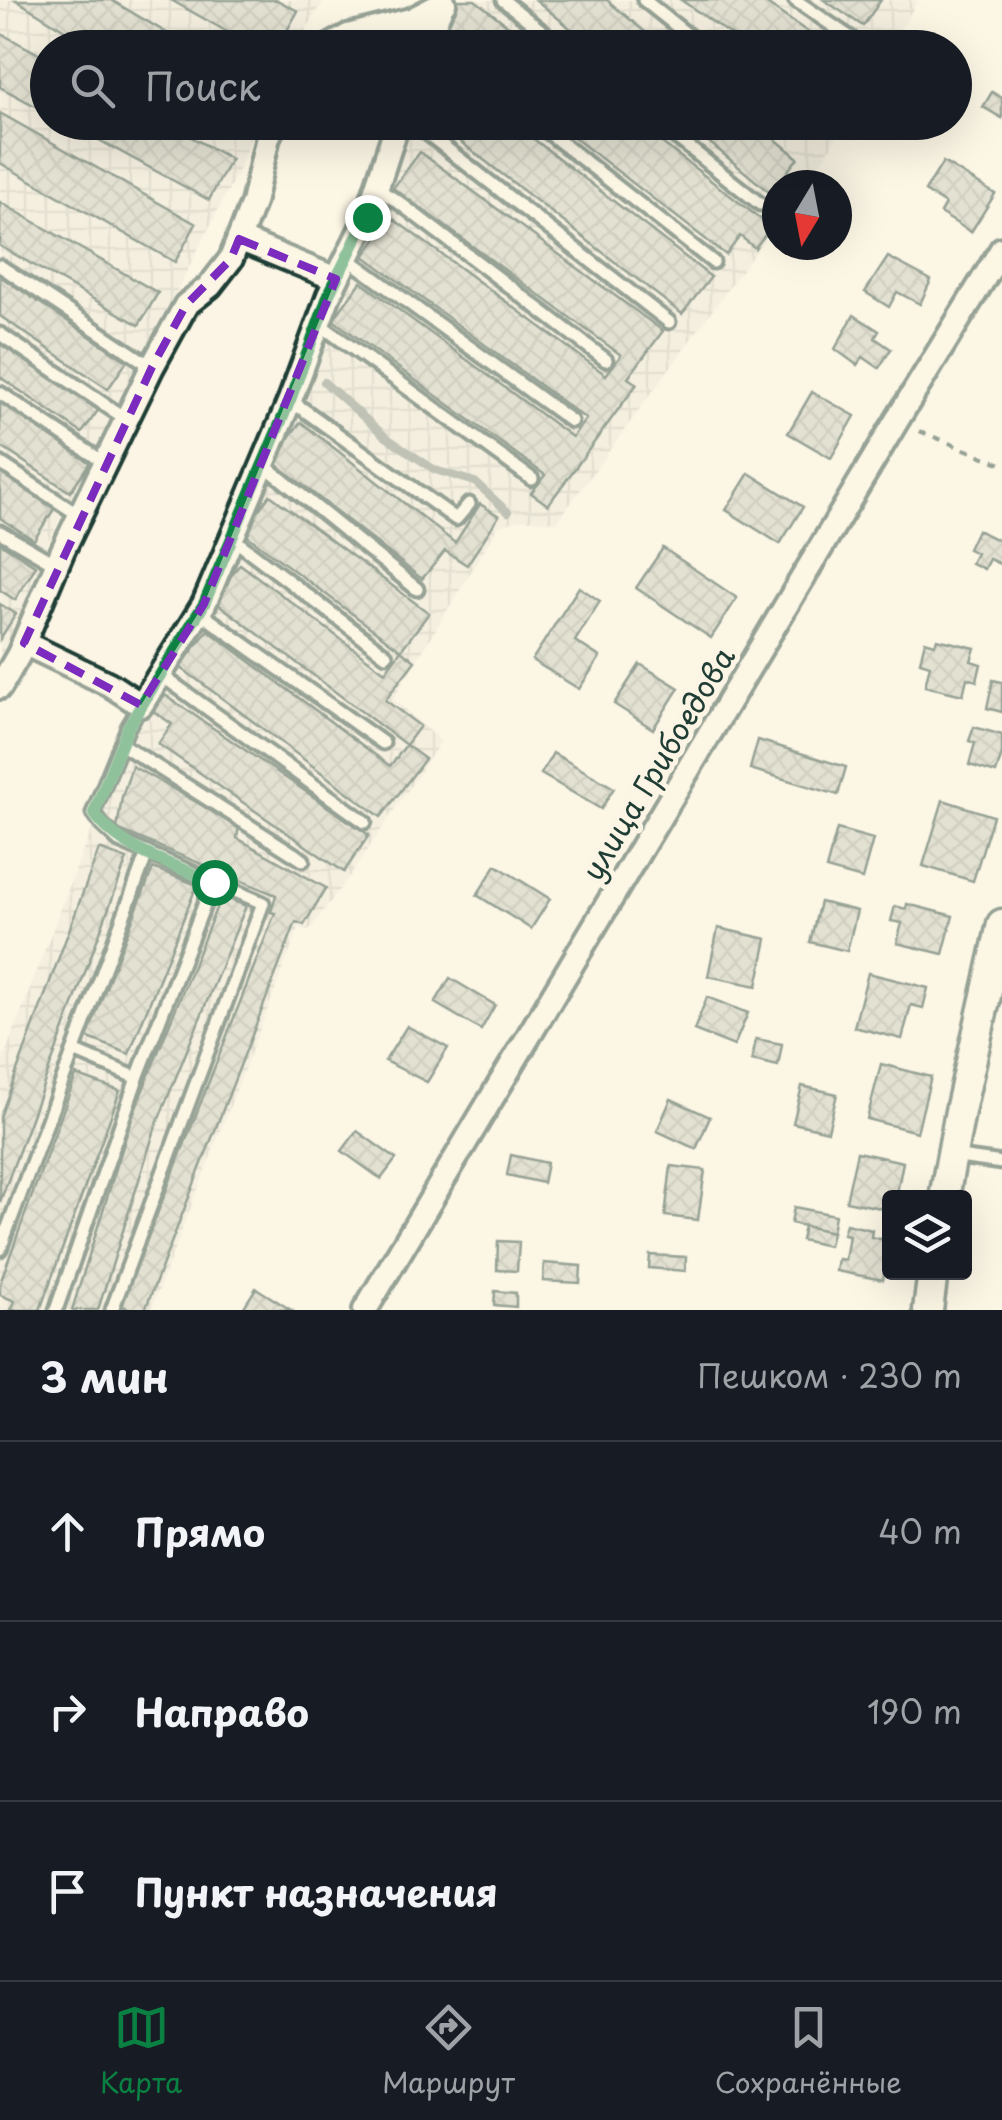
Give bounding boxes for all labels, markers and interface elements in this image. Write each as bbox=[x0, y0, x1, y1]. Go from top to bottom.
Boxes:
search box bbox=[30, 30, 972, 140]
text: Поиск bbox=[145, 57, 260, 114]
icon: search bbox=[65, 58, 120, 113]
north arrow bbox=[762, 170, 852, 260]
route end bbox=[345, 195, 391, 241]
street label: улица Грибоедова bbox=[569, 637, 745, 888]
route start bbox=[192, 860, 238, 906]
map controls bbox=[882, 1190, 972, 1280]
button: layers bbox=[882, 1190, 972, 1280]
text: 3 мин bbox=[40, 1344, 169, 1407]
text: Пешком · 230 m bbox=[697, 1351, 962, 1399]
text: Прямо bbox=[135, 1503, 265, 1560]
icon: ahead bbox=[40, 1504, 95, 1559]
text: 40 m bbox=[878, 1507, 962, 1555]
text: Направо bbox=[135, 1683, 309, 1740]
icon: right bbox=[40, 1684, 95, 1739]
text: 190 m bbox=[867, 1687, 962, 1735]
text: Пункт назначения bbox=[135, 1863, 498, 1920]
icon: arrive bbox=[40, 1864, 95, 1919]
tab: Карта bbox=[100, 2000, 182, 2103]
tab: Маршрут bbox=[382, 2000, 515, 2103]
tab: Сохранённые bbox=[715, 2000, 902, 2103]

